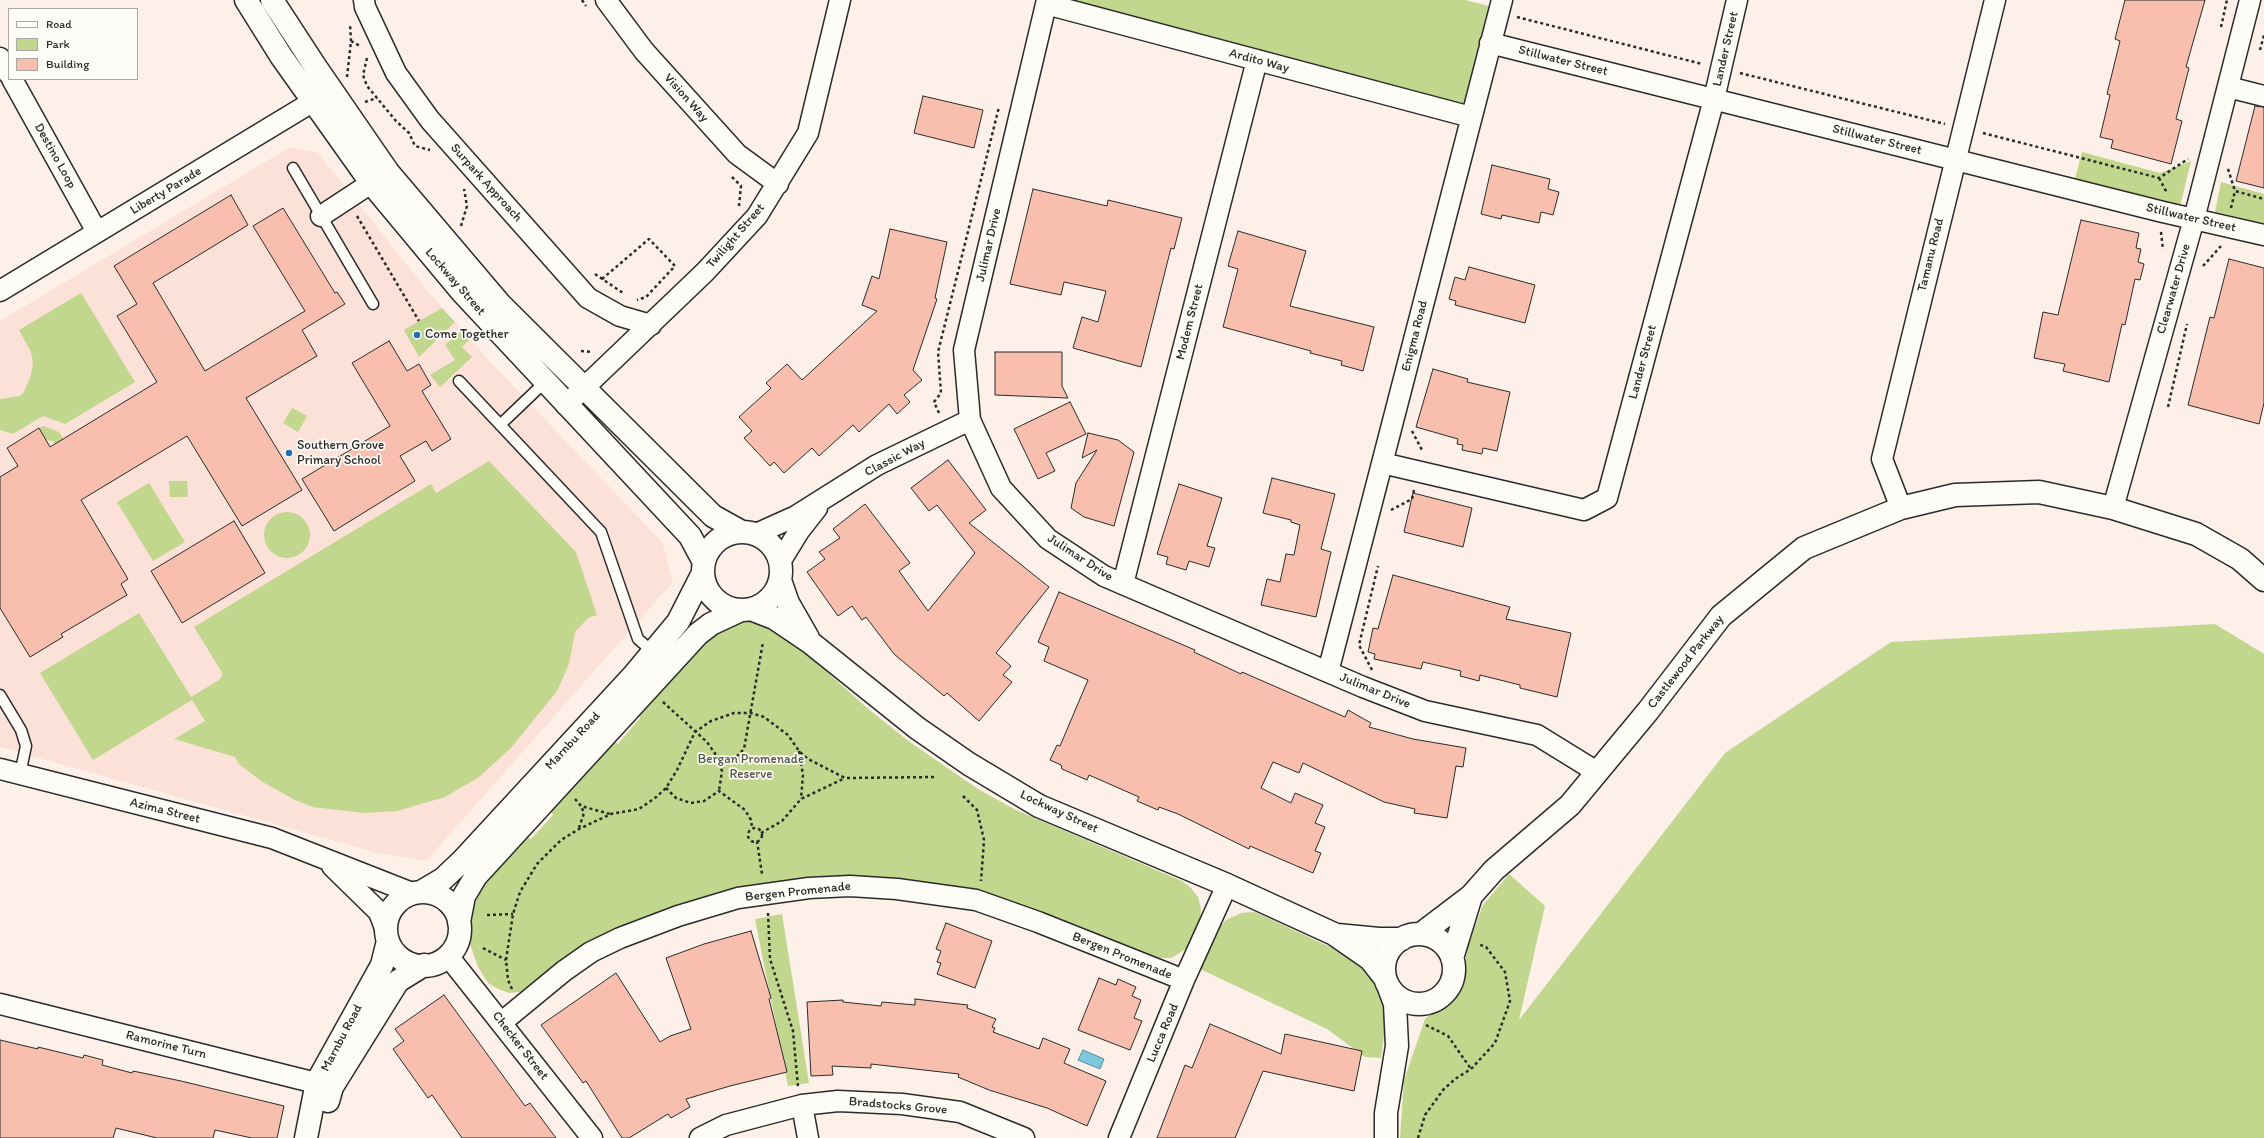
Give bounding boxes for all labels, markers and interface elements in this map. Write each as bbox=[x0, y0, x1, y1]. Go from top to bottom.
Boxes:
legend bbox=[8, 8, 138, 80]
street label: Lander Street bbox=[1710, 10, 1742, 88]
text: Road bbox=[46, 17, 72, 31]
text: Park bbox=[46, 37, 70, 51]
street label: Stillwater Street bbox=[1517, 42, 1609, 80]
street label: Ardito Way bbox=[1227, 45, 1291, 77]
text: Building bbox=[46, 57, 89, 71]
street label: Vision Way bbox=[660, 71, 712, 125]
street label: Destino Loop bbox=[31, 121, 79, 191]
street label: Stillwater Street bbox=[1831, 121, 1923, 159]
street label: Surpark Approach bbox=[447, 141, 525, 225]
street label: Liberty Parade bbox=[128, 164, 204, 218]
street label: Twilight Street bbox=[704, 200, 768, 272]
street label: Stillwater Street bbox=[2145, 200, 2237, 236]
street label: Julimar Drive bbox=[973, 207, 1005, 283]
street label: Tamanu Road bbox=[1914, 217, 1948, 293]
street label: Clearwater Drive bbox=[2154, 242, 2194, 336]
street label: Lockway Street bbox=[421, 245, 489, 319]
street label: Modem Street bbox=[1173, 282, 1207, 362]
street label: Enigma Road bbox=[1399, 299, 1431, 373]
street label: Lander Street bbox=[1626, 323, 1660, 401]
place label: Come Together bbox=[425, 327, 509, 343]
marker: Come Together bbox=[412, 330, 422, 340]
street label: Classic Way bbox=[862, 436, 928, 480]
place label: Southern Grove Primary School bbox=[297, 438, 384, 469]
marker: Southern Grove Primary School bbox=[284, 448, 294, 458]
street label: Julimar Drive bbox=[1044, 531, 1116, 585]
street label: Castlewood Parkway bbox=[1645, 612, 1727, 712]
street label: Julimar Drive bbox=[1337, 670, 1413, 712]
street label: Marnbu Road bbox=[542, 709, 604, 773]
park label: Bergan Promenade Reserve bbox=[698, 752, 804, 783]
street label: Lockway Street bbox=[1017, 787, 1101, 837]
street label: Azima Street bbox=[128, 795, 202, 827]
street label: Bergen Promenade bbox=[744, 879, 852, 905]
street label: Bergen Promenade bbox=[1070, 929, 1174, 983]
street label: Lucca Road bbox=[1144, 1001, 1182, 1065]
street label: Marnbu Road bbox=[318, 1002, 366, 1074]
street label: Checker Street bbox=[488, 1009, 552, 1083]
street label: Ramorine Turn bbox=[124, 1027, 208, 1063]
street label: Bradstocks Grove bbox=[848, 1094, 948, 1118]

